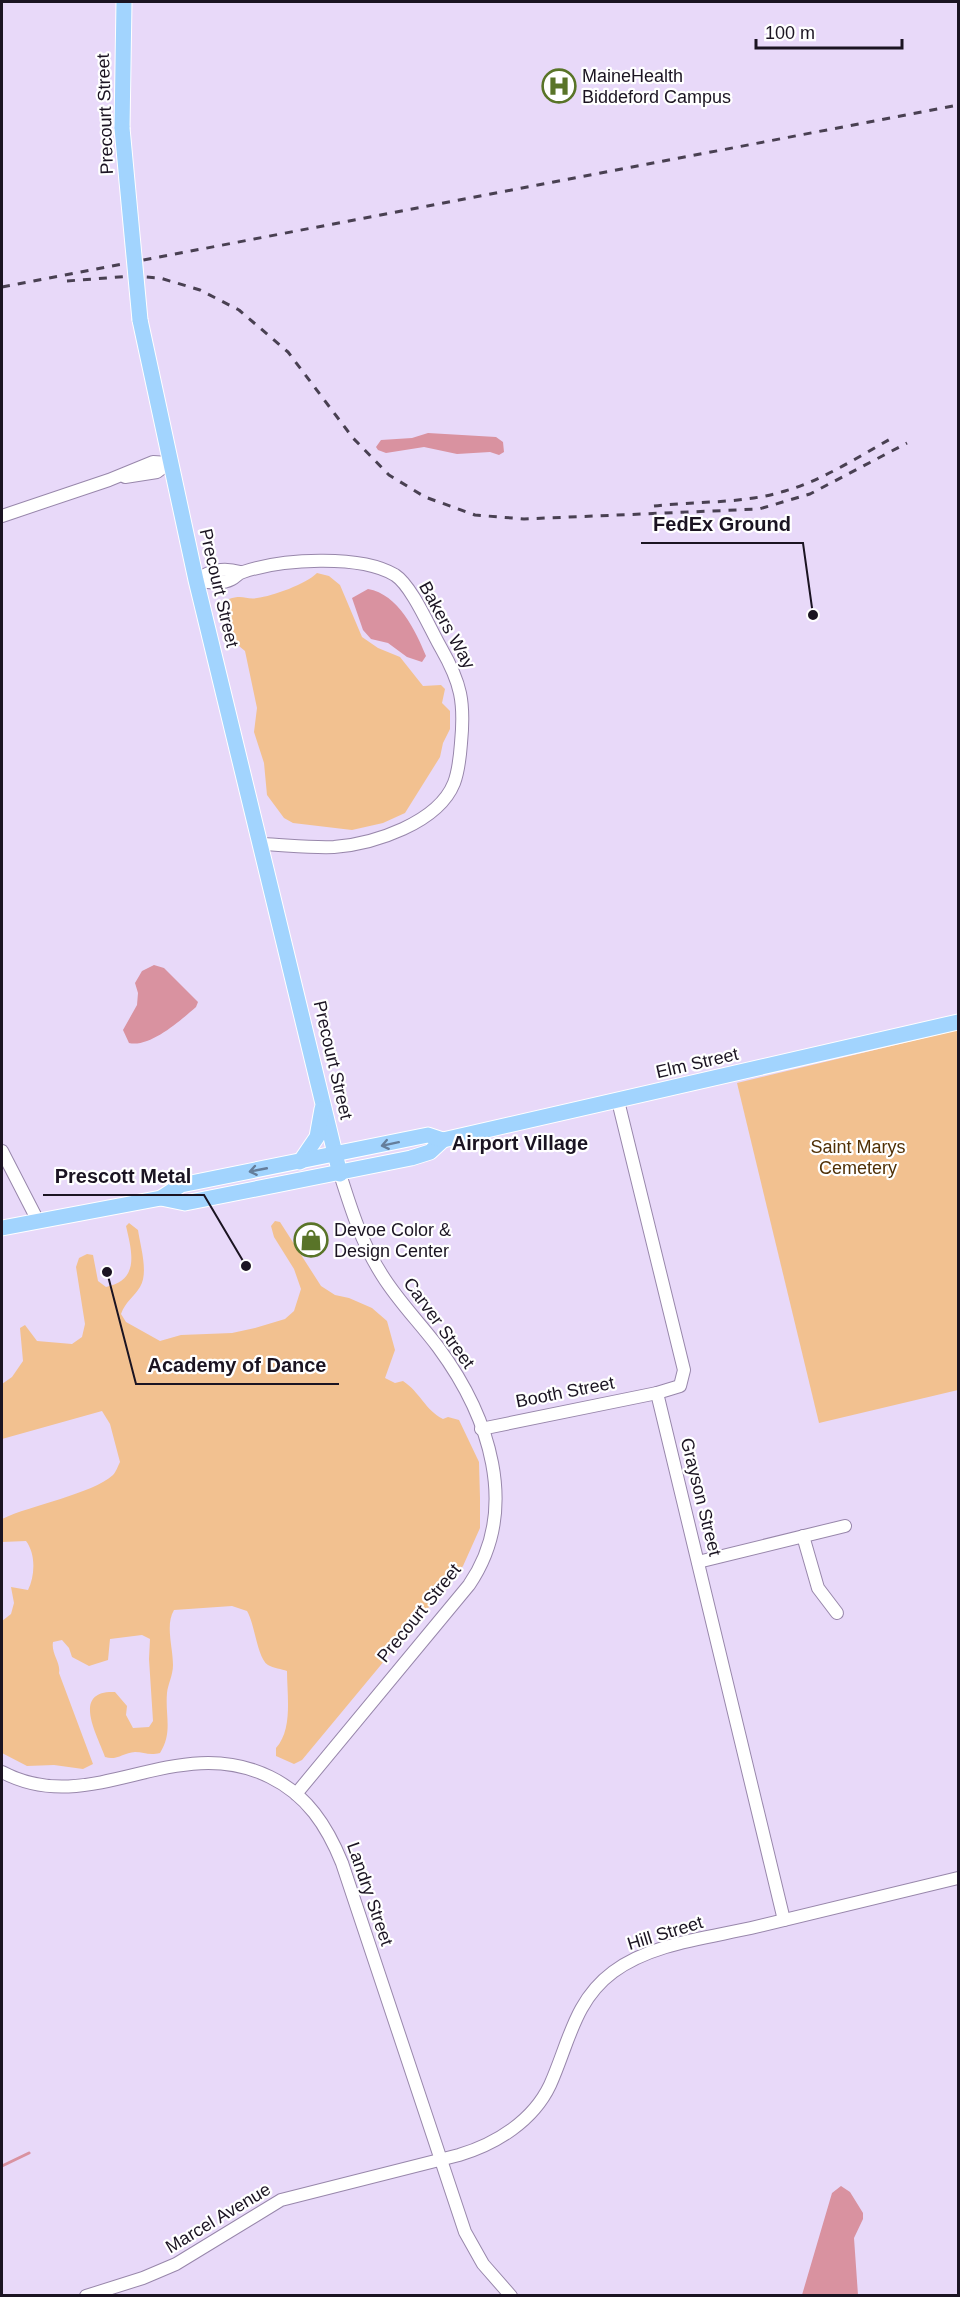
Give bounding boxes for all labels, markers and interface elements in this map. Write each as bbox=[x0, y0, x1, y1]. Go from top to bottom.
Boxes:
scale bar bbox=[756, 12, 902, 50]
text: 100 m bbox=[765, 23, 815, 43]
street label: Precourt Street bbox=[93, 53, 117, 175]
place label: MaineHealth Biddeford Campus bbox=[582, 66, 731, 107]
hospital icon: MaineHealth Biddeford Campus bbox=[541, 68, 577, 104]
callout: FedEx Ground bbox=[641, 505, 803, 543]
text: FedEx Ground bbox=[653, 513, 791, 535]
street label: Precourt Street bbox=[196, 527, 242, 649]
street label: Bakers Way bbox=[415, 578, 479, 672]
street label: Precourt Street bbox=[310, 999, 356, 1121]
street label: Elm Street bbox=[654, 1044, 740, 1082]
district label: Airport Village bbox=[452, 1132, 588, 1154]
park label: Saint Marys Cemetery bbox=[810, 1137, 906, 1178]
one-way arrow bbox=[380, 1139, 400, 1150]
callout: Prescott Metal bbox=[43, 1157, 204, 1195]
text: Prescott Metal bbox=[55, 1165, 191, 1187]
one-way arrow bbox=[248, 1165, 268, 1176]
place label: Devoe Color & Design Center bbox=[334, 1220, 451, 1261]
shop icon: Devoe Color & Design Center bbox=[293, 1222, 329, 1258]
street label: Carver Street bbox=[399, 1274, 479, 1372]
callout: Academy of Dance bbox=[136, 1346, 339, 1384]
text: Academy of Dance bbox=[148, 1354, 326, 1376]
street label: Booth Street bbox=[514, 1373, 616, 1411]
street label: Grayson Street bbox=[677, 1436, 725, 1558]
street label: Precourt Street bbox=[373, 1560, 465, 1666]
street label: Landry Street bbox=[343, 1840, 397, 1948]
street label: Hill Street bbox=[625, 1912, 705, 1954]
street label: Marcel Avenue bbox=[162, 2179, 274, 2257]

